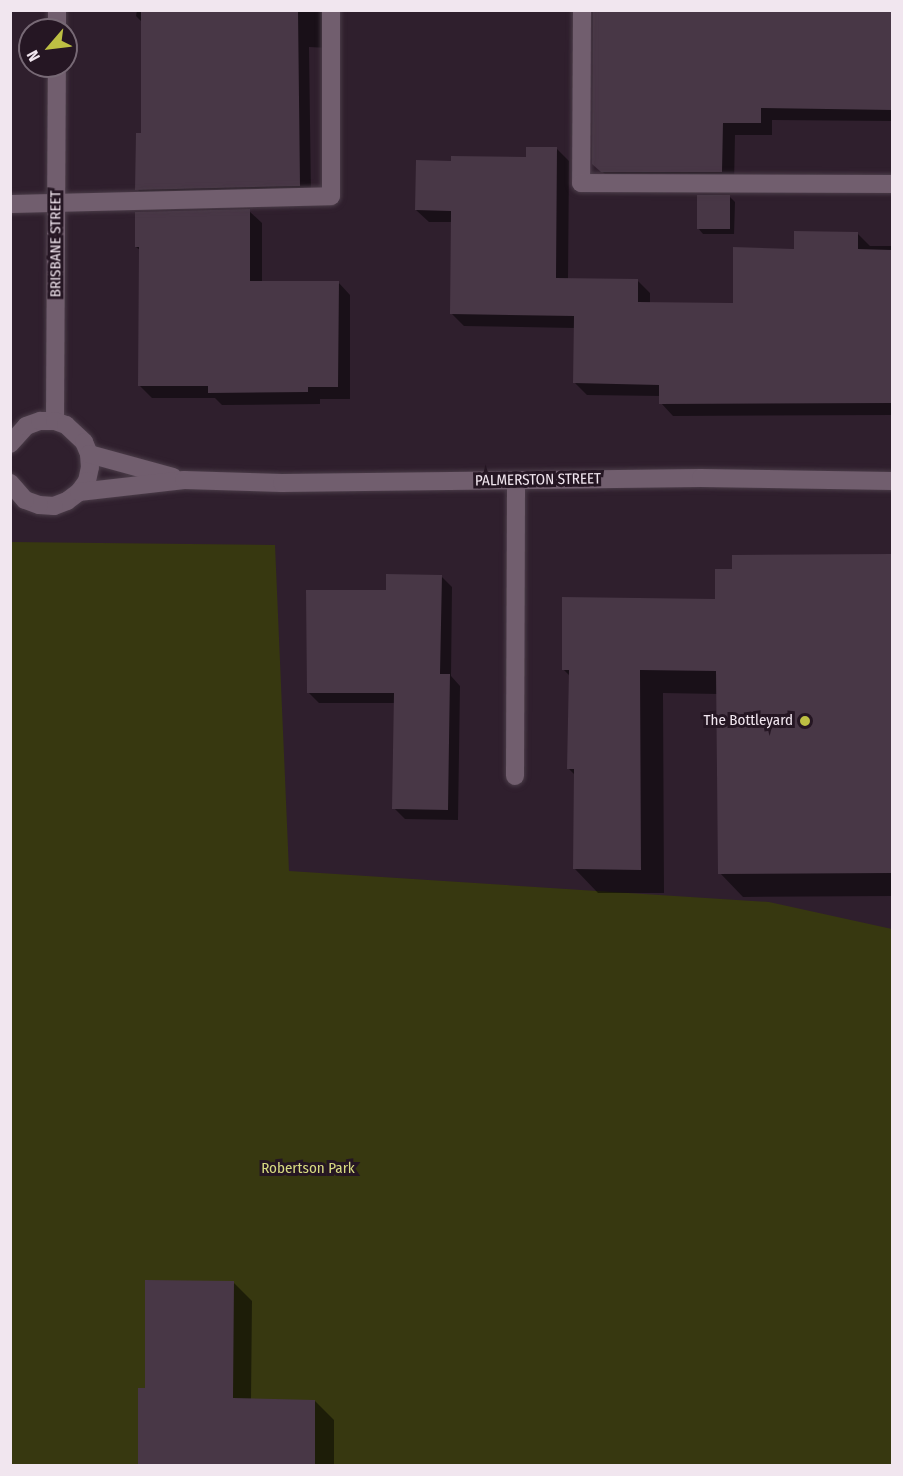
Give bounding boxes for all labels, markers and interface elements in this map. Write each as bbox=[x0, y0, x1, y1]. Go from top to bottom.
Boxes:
north arrow bbox=[18, 18, 78, 78]
text: N bbox=[23, 47, 44, 64]
street label: BRISBANE STREET bbox=[47, 191, 65, 297]
street label: PALMERSTON STREET bbox=[475, 470, 601, 490]
place label: The Bottleyard bbox=[704, 712, 793, 730]
marker: The Bottleyard bbox=[798, 714, 812, 728]
park label: Robertson Park bbox=[261, 1160, 355, 1178]

